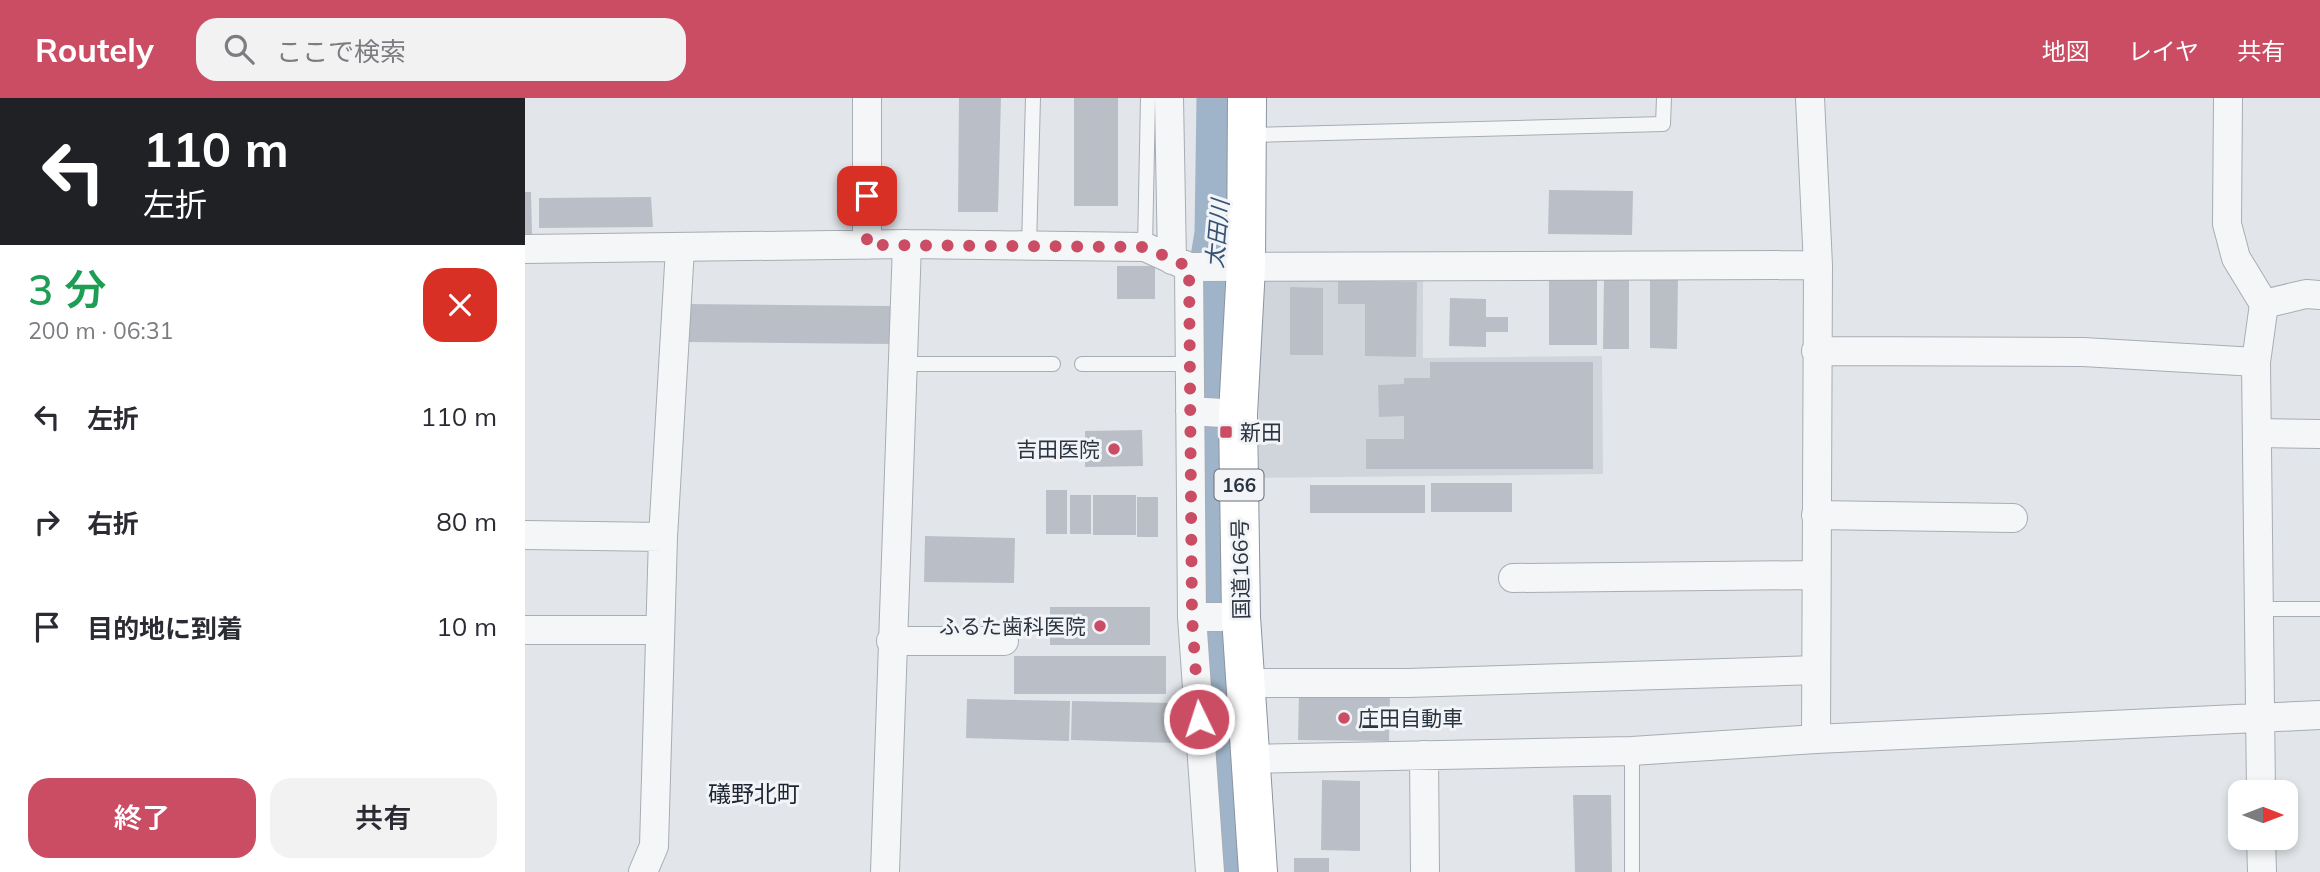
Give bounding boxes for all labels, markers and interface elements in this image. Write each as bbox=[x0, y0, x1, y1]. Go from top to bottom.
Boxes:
search box bbox=[196, 18, 686, 81]
text: Routely bbox=[35, 29, 154, 70]
icon: search bbox=[220, 30, 258, 68]
text: ここで検索 bbox=[276, 35, 406, 68]
text: 地図 bbox=[2042, 36, 2090, 66]
text: レイヤ bbox=[2128, 36, 2199, 66]
text: 共有 bbox=[2237, 36, 2285, 66]
text: 110 m bbox=[143, 118, 289, 179]
icon: left bbox=[28, 126, 119, 217]
pin bbox=[837, 166, 897, 226]
icon: arrive bbox=[848, 177, 886, 215]
text: 左折 bbox=[143, 184, 207, 224]
water label: 太田川 bbox=[1200, 195, 1235, 270]
text: 3 分 bbox=[28, 263, 106, 316]
button: close bbox=[423, 268, 497, 342]
text: 200 m · 06:31 bbox=[28, 316, 173, 345]
icon: left bbox=[28, 398, 66, 436]
text: 110 m bbox=[421, 400, 497, 433]
text: 左折 bbox=[87, 402, 139, 435]
place label: 新田 bbox=[1240, 419, 1282, 445]
marker: 新田 bbox=[1218, 424, 1234, 440]
place label: 吉田医院 bbox=[1016, 436, 1100, 462]
marker: 吉田医院 bbox=[1106, 441, 1122, 457]
road number: 166 bbox=[1215, 470, 1263, 500]
icon: right bbox=[28, 503, 66, 541]
text: 80 m bbox=[436, 505, 497, 538]
text: 右折 bbox=[87, 507, 139, 540]
street label: 国道166号 bbox=[1226, 518, 1254, 620]
icon: arrive bbox=[28, 608, 66, 646]
text: 10 m bbox=[436, 610, 497, 643]
text: 目的地に到着 bbox=[87, 612, 243, 645]
place label: ふるた歯科医院 bbox=[939, 613, 1086, 639]
marker: ふるた歯科医院 bbox=[1092, 618, 1108, 634]
position arrow bbox=[1162, 682, 1236, 756]
place label: 庄田自動車 bbox=[1358, 705, 1463, 731]
marker: 庄田自動車 bbox=[1336, 710, 1352, 726]
button: 終了 bbox=[28, 778, 256, 858]
button: 共有 bbox=[270, 778, 497, 858]
district label: 礒野北町 bbox=[708, 779, 800, 808]
north arrow bbox=[2228, 780, 2298, 850]
map controls bbox=[2228, 780, 2298, 850]

